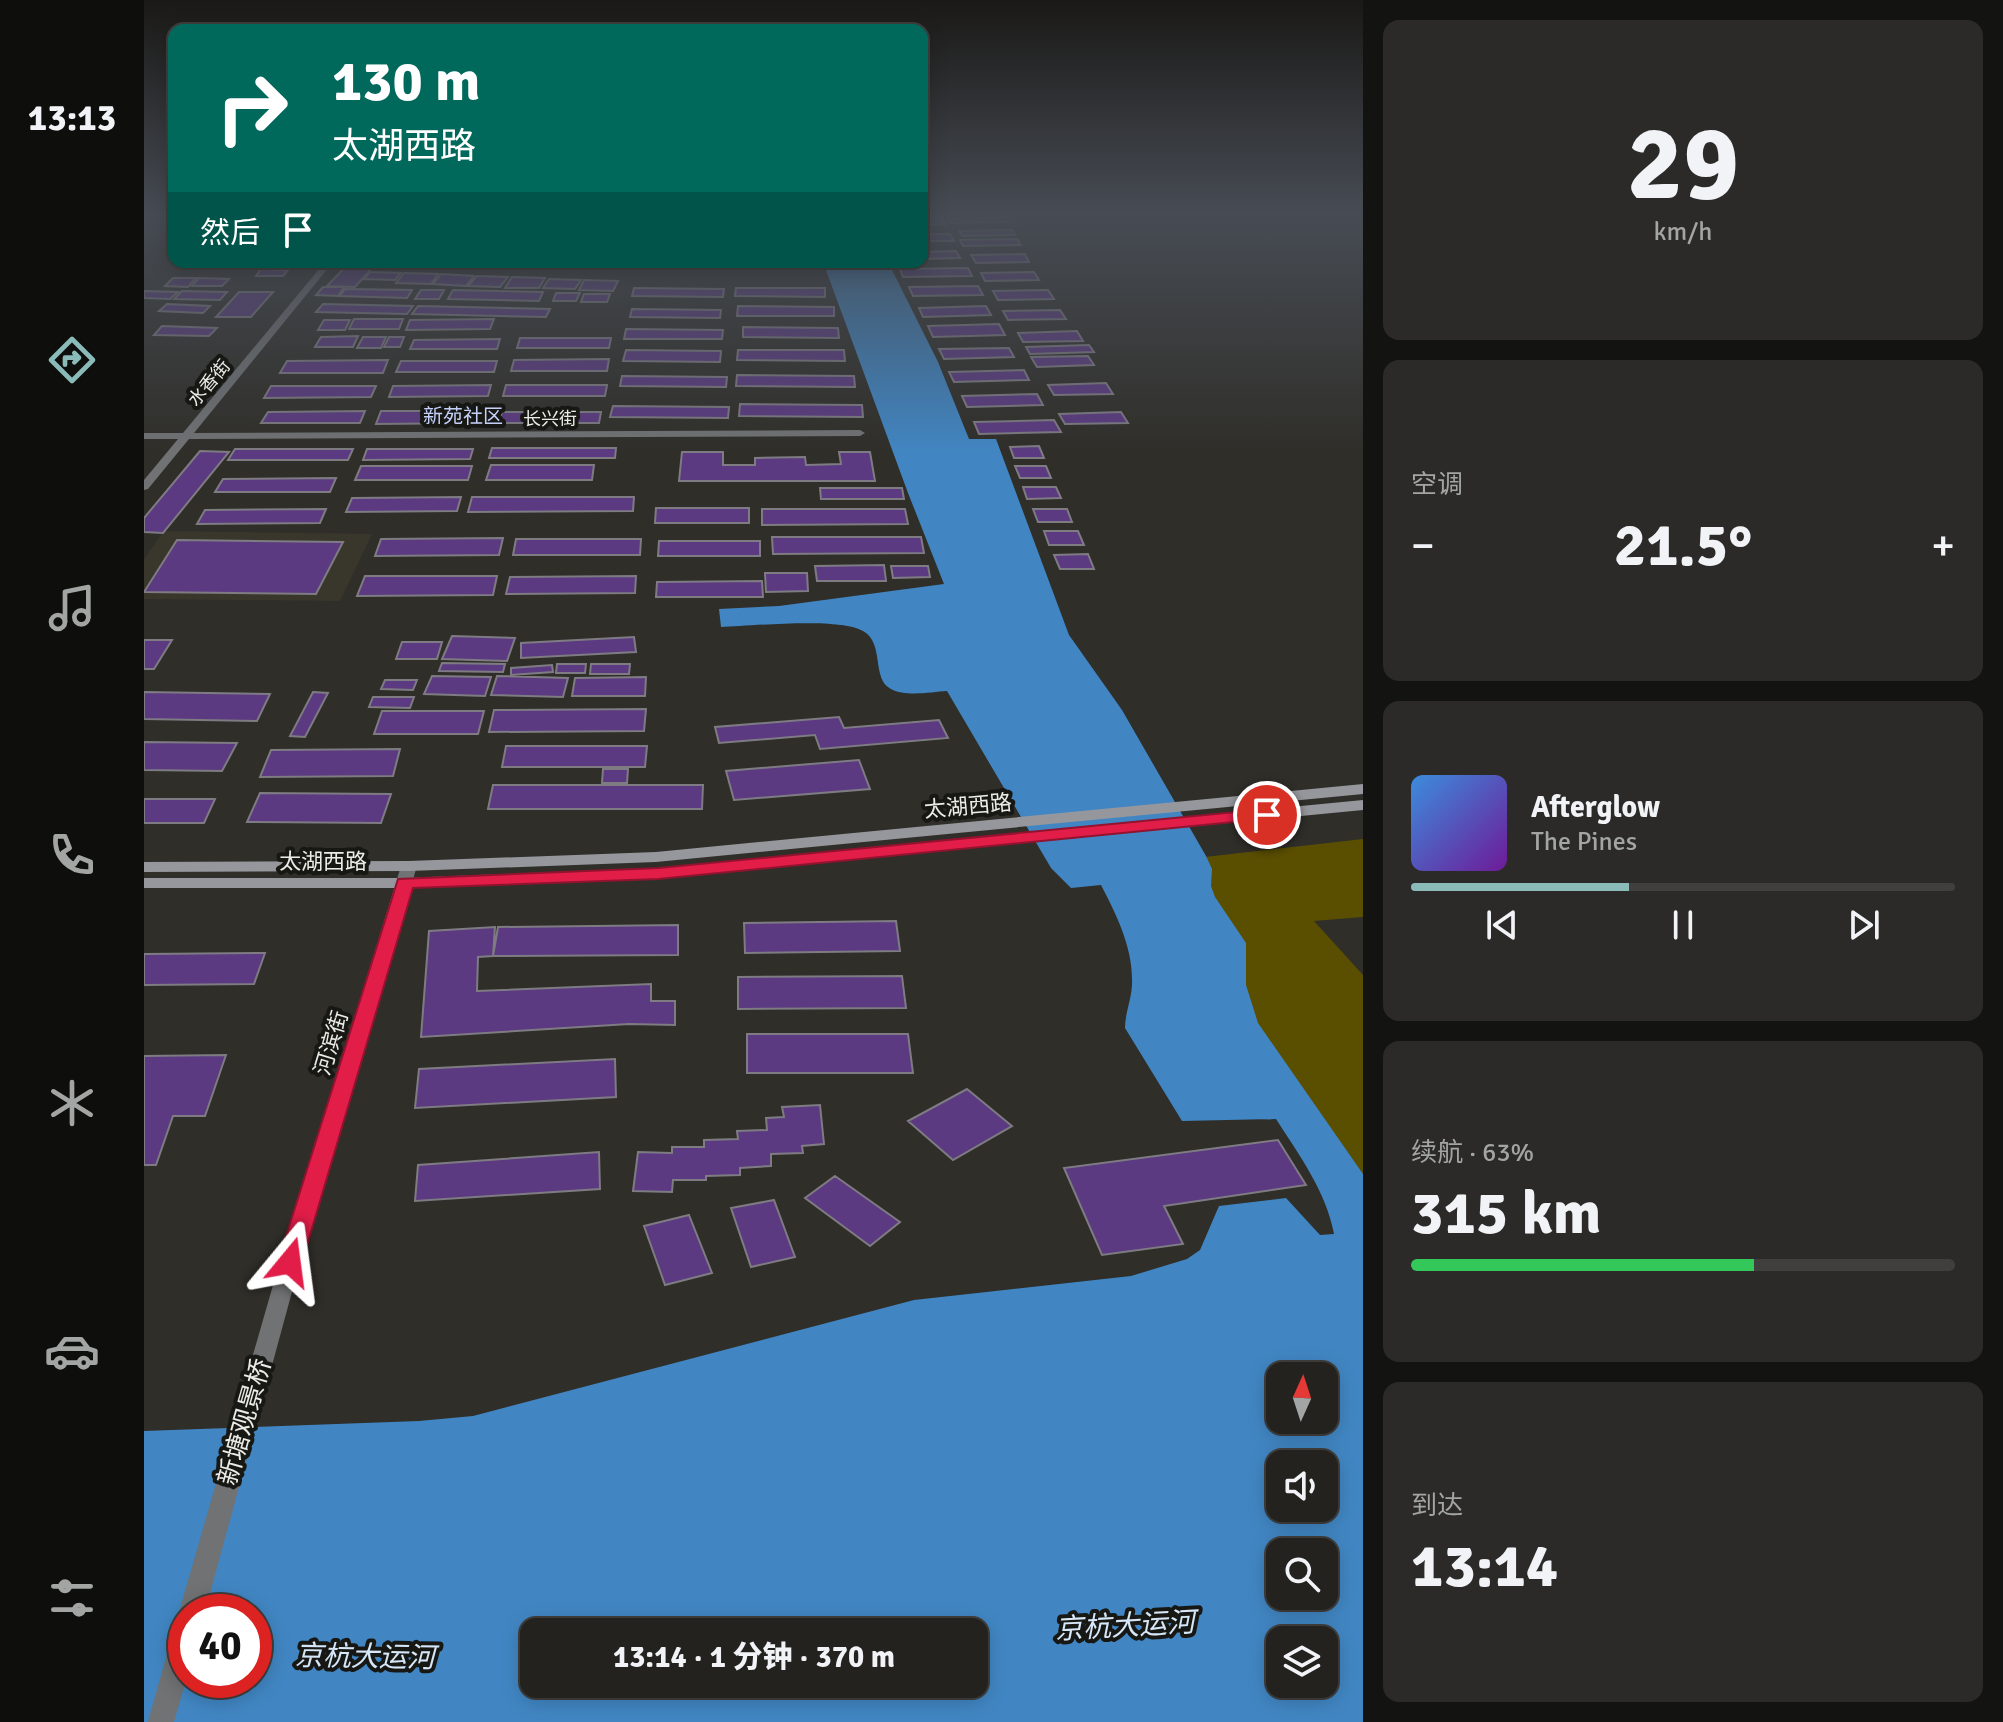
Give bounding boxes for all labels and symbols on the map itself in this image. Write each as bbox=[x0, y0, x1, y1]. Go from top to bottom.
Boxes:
street label: 水香街 bbox=[183, 355, 235, 411]
district label: 新苑社区 bbox=[423, 404, 503, 429]
street label: 长兴街 bbox=[523, 408, 577, 430]
pin bbox=[1233, 781, 1301, 849]
street label: 太湖西路 bbox=[923, 789, 1013, 823]
street label: 太湖西路 bbox=[279, 848, 367, 875]
street label: 河滨街 bbox=[308, 1007, 354, 1079]
position arrow bbox=[248, 1220, 332, 1304]
street label: 新塘观景桥 bbox=[212, 1355, 278, 1489]
north arrow bbox=[1266, 1362, 1338, 1434]
speed limit sign: 40 bbox=[168, 1594, 272, 1698]
water label: 京杭大运河 bbox=[1054, 1605, 1201, 1647]
water label: 京杭大运河 bbox=[295, 1639, 440, 1675]

